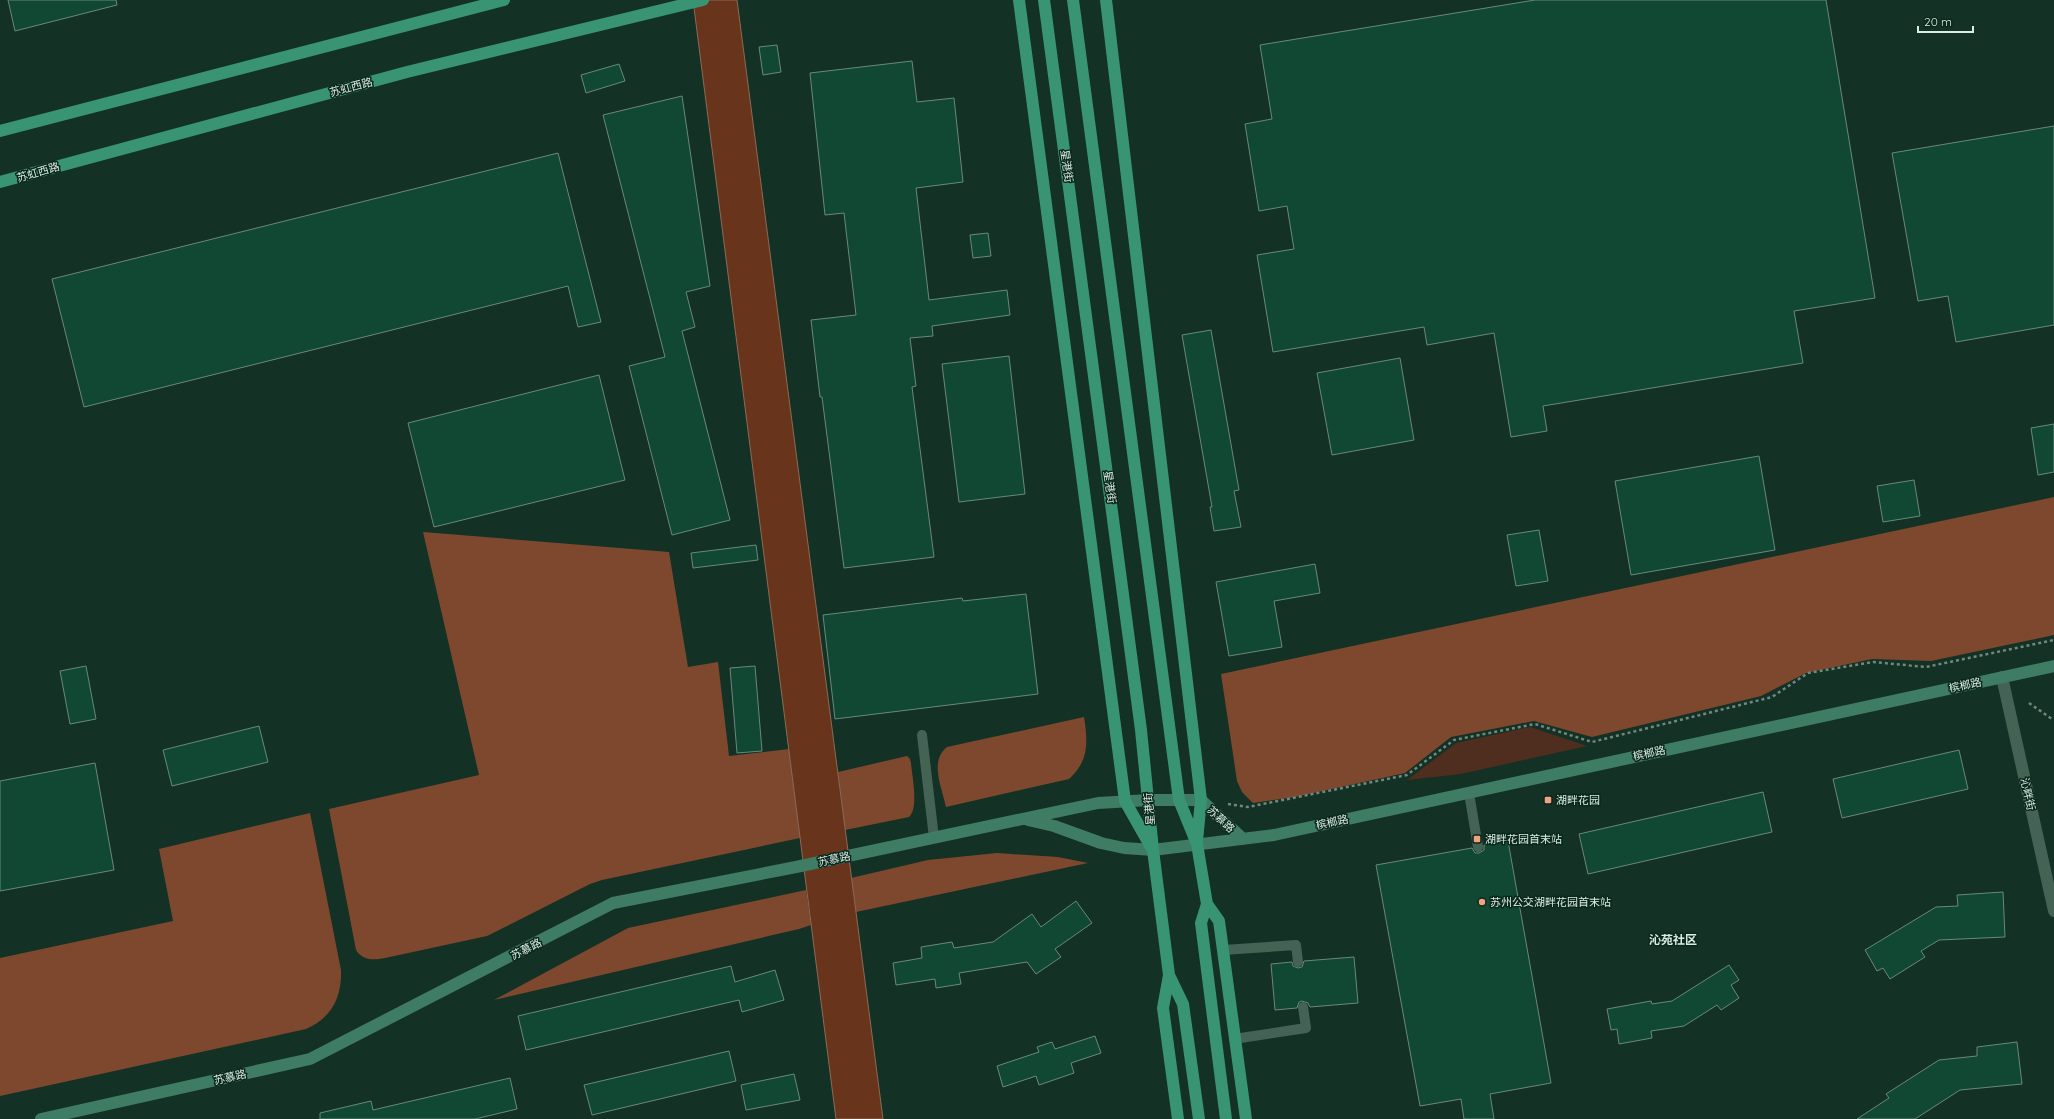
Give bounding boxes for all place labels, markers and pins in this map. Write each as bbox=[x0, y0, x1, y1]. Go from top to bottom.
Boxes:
place label: 湖畔花园 bbox=[1556, 793, 1600, 807]
marker: 湖畔花园 bbox=[1543, 795, 1553, 805]
place label: 湖畔花园首末站 bbox=[1485, 832, 1562, 846]
marker: 湖畔花园首末站 bbox=[1472, 834, 1482, 844]
place label: 苏州公交湖畔花园首末站 bbox=[1490, 895, 1611, 909]
marker: 苏州公交湖畔花园首末站 bbox=[1477, 897, 1487, 907]

